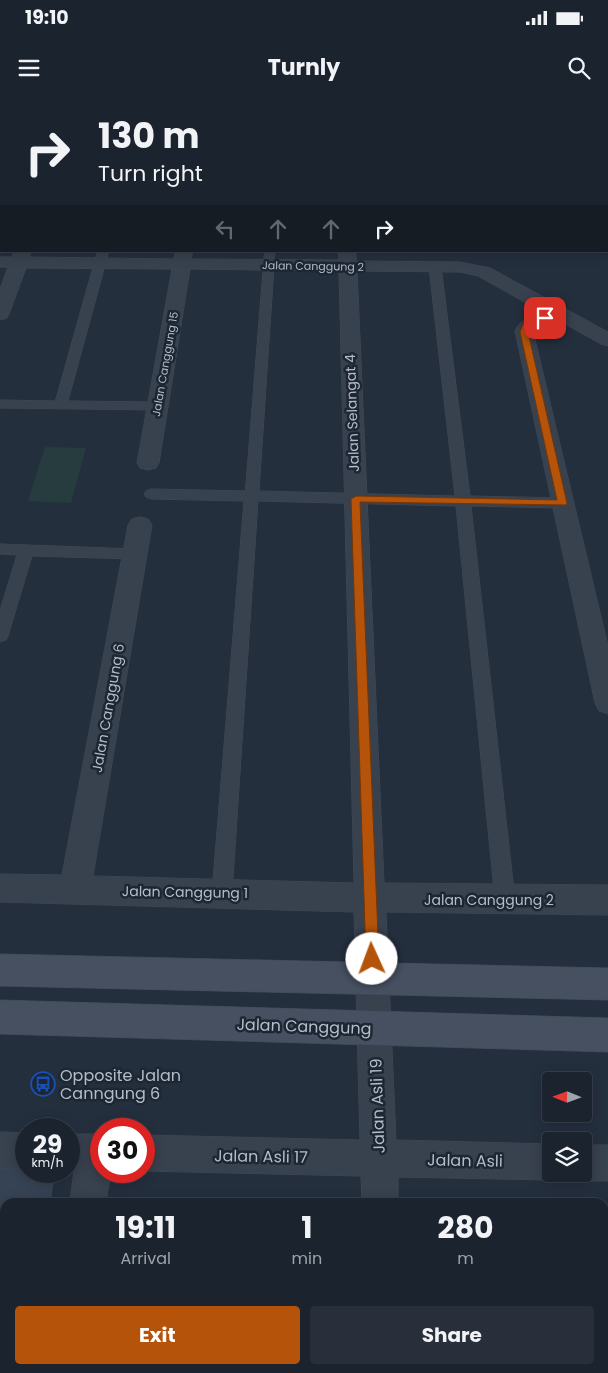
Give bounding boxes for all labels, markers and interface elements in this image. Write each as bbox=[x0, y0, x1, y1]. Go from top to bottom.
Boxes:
text: 19:10 bbox=[25, 4, 69, 31]
text: Turnly bbox=[268, 52, 340, 83]
icon: menu bbox=[15, 54, 43, 82]
icon: search bbox=[565, 54, 593, 82]
text: 130 m bbox=[98, 111, 200, 160]
icon: right bbox=[15, 120, 80, 185]
text: Turn right bbox=[98, 158, 203, 189]
icon: left bbox=[211, 215, 239, 243]
icon: ahead bbox=[264, 215, 292, 243]
icon: ahead bbox=[317, 215, 345, 243]
icon: right bbox=[370, 215, 398, 243]
street label: Jalan Canggung 2 bbox=[262, 257, 364, 275]
pin bbox=[524, 297, 566, 339]
icon: arrive bbox=[531, 304, 559, 332]
street label: Jalan Canggung 15 bbox=[148, 310, 182, 418]
street label: Jalan Selangat 4 bbox=[340, 354, 364, 472]
street label: Jalan Canggung 6 bbox=[87, 642, 129, 774]
street label: Jalan Canggung 1 bbox=[122, 881, 248, 903]
street label: Jalan Canggung 2 bbox=[424, 890, 554, 910]
position arrow bbox=[345, 932, 397, 984]
street label: Jalan Canggung bbox=[236, 1013, 372, 1040]
street label: Jalan Asli 19 bbox=[364, 1058, 391, 1154]
place label: Opposite Jalan Canngung 6 bbox=[60, 1064, 181, 1105]
bus stop icon: Opposite Jalan Canngung 6 bbox=[30, 1071, 56, 1097]
north arrow bbox=[542, 1072, 592, 1122]
map controls bbox=[542, 1072, 592, 1182]
speed limit sign: 30 bbox=[90, 1118, 155, 1183]
text: 29 bbox=[33, 1127, 62, 1162]
button: layers bbox=[542, 1132, 592, 1182]
street label: Jalan Asli 17 bbox=[214, 1144, 308, 1169]
street label: Jalan Asli bbox=[427, 1148, 503, 1173]
text: km/h bbox=[32, 1154, 63, 1171]
text: 19:11 bbox=[115, 1206, 176, 1249]
text: 1 bbox=[301, 1206, 312, 1249]
text: 280 bbox=[438, 1206, 494, 1249]
text: Arrival bbox=[121, 1247, 171, 1270]
text: min bbox=[292, 1247, 322, 1270]
text: m bbox=[457, 1247, 474, 1270]
button: Exit bbox=[15, 1306, 300, 1364]
button: Share bbox=[310, 1306, 594, 1364]

